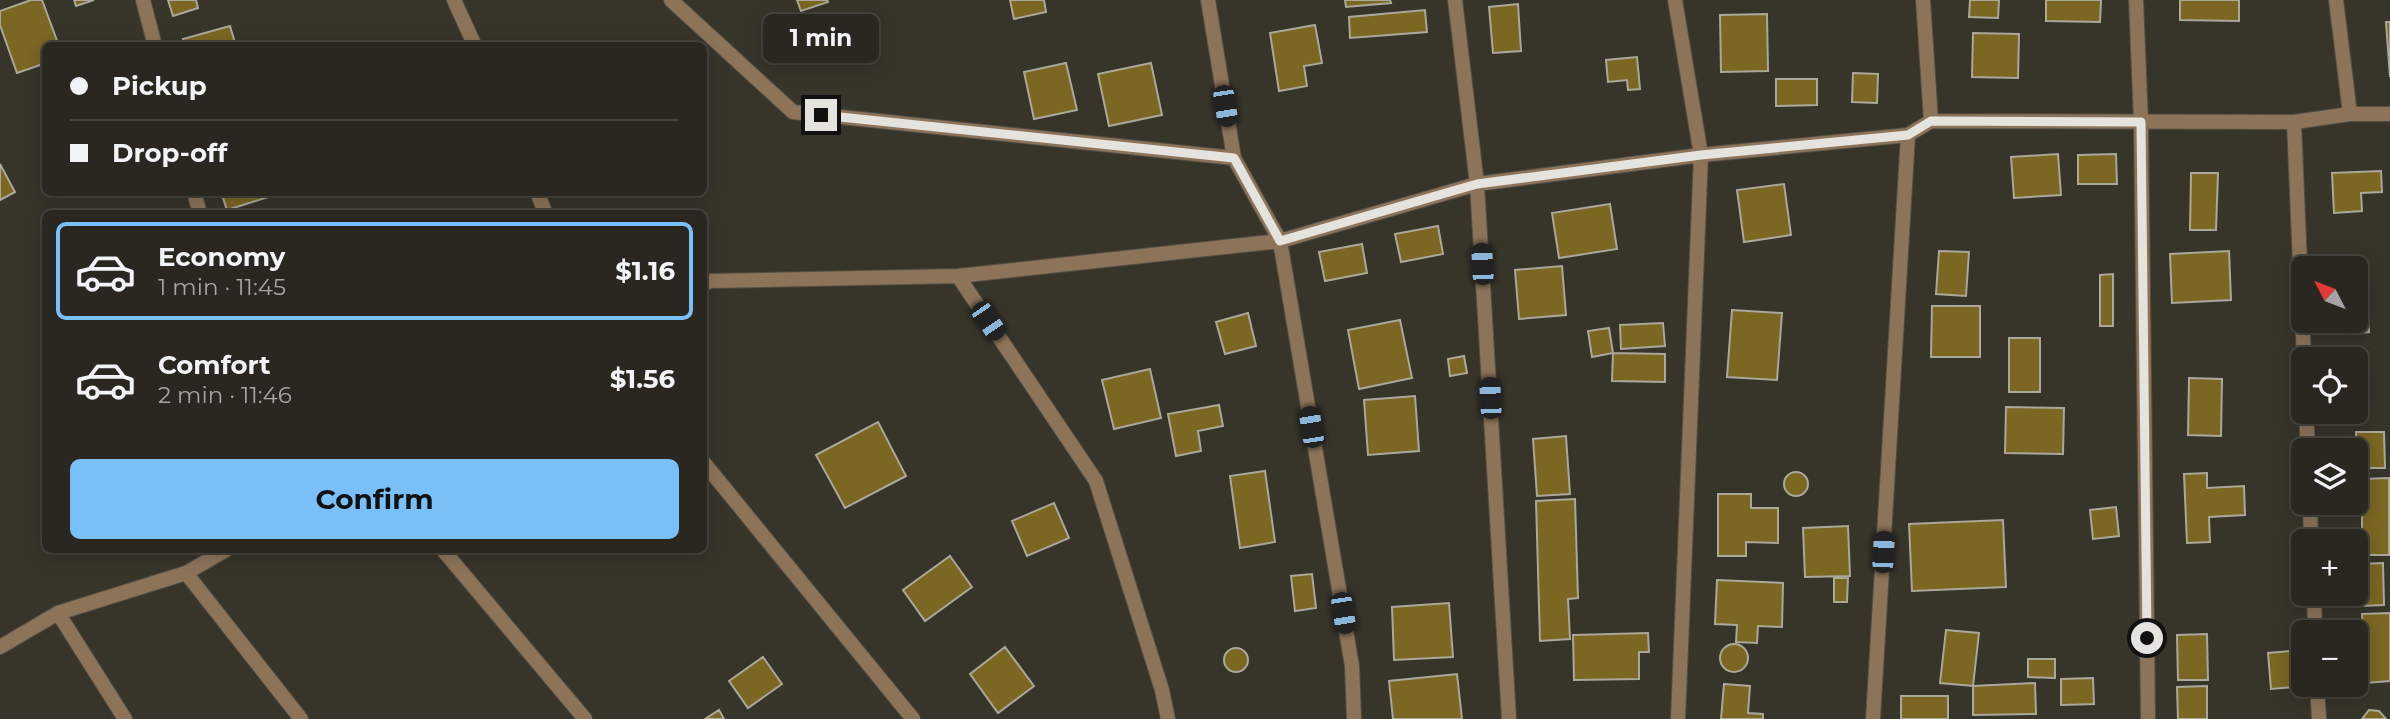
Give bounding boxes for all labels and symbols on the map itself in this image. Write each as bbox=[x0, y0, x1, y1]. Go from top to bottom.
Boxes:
callout: 1 min bbox=[763, 13, 879, 62]
car bbox=[1212, 84, 1239, 128]
route end bbox=[805, 99, 837, 131]
car bbox=[1471, 242, 1494, 286]
north arrow bbox=[2291, 256, 2368, 332]
car bbox=[968, 298, 1009, 344]
car bbox=[1479, 376, 1502, 420]
car bbox=[1298, 405, 1325, 449]
car bbox=[1872, 530, 1895, 574]
car bbox=[1330, 591, 1357, 635]
route start bbox=[2131, 622, 2163, 654]

